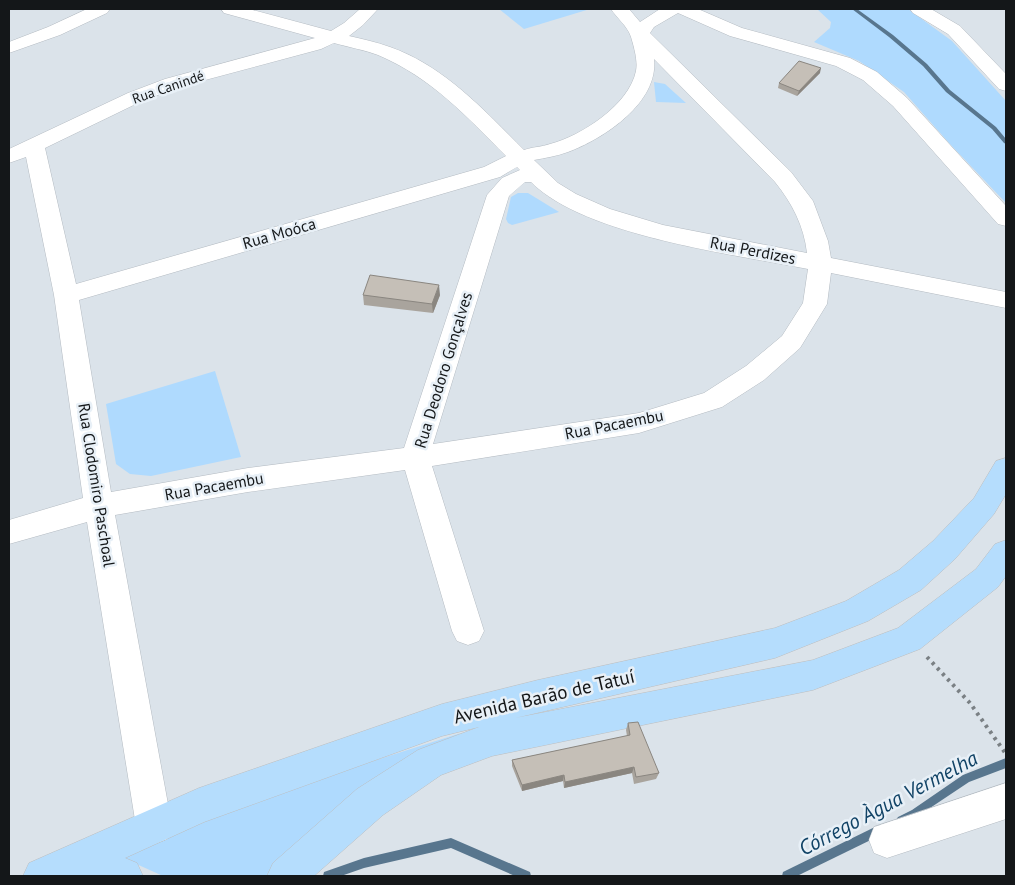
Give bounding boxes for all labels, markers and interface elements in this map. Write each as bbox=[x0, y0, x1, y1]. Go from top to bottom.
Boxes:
street label: Rua Canindé bbox=[130, 66, 206, 108]
street label: Rua Moóca bbox=[240, 213, 318, 253]
street label: Rua Perdizes bbox=[708, 232, 798, 268]
street label: Rua Deodoro Gonçalves bbox=[410, 289, 476, 450]
street label: Rua Clodomiro Paschoal bbox=[74, 402, 120, 569]
street label: Rua Pacaembu bbox=[563, 405, 665, 443]
street label: Rua Pacaembu bbox=[163, 467, 265, 505]
street label: Avenida Barão de Tatuí bbox=[451, 663, 637, 729]
water label: Córrego Àgua Vermelha bbox=[794, 744, 983, 862]

